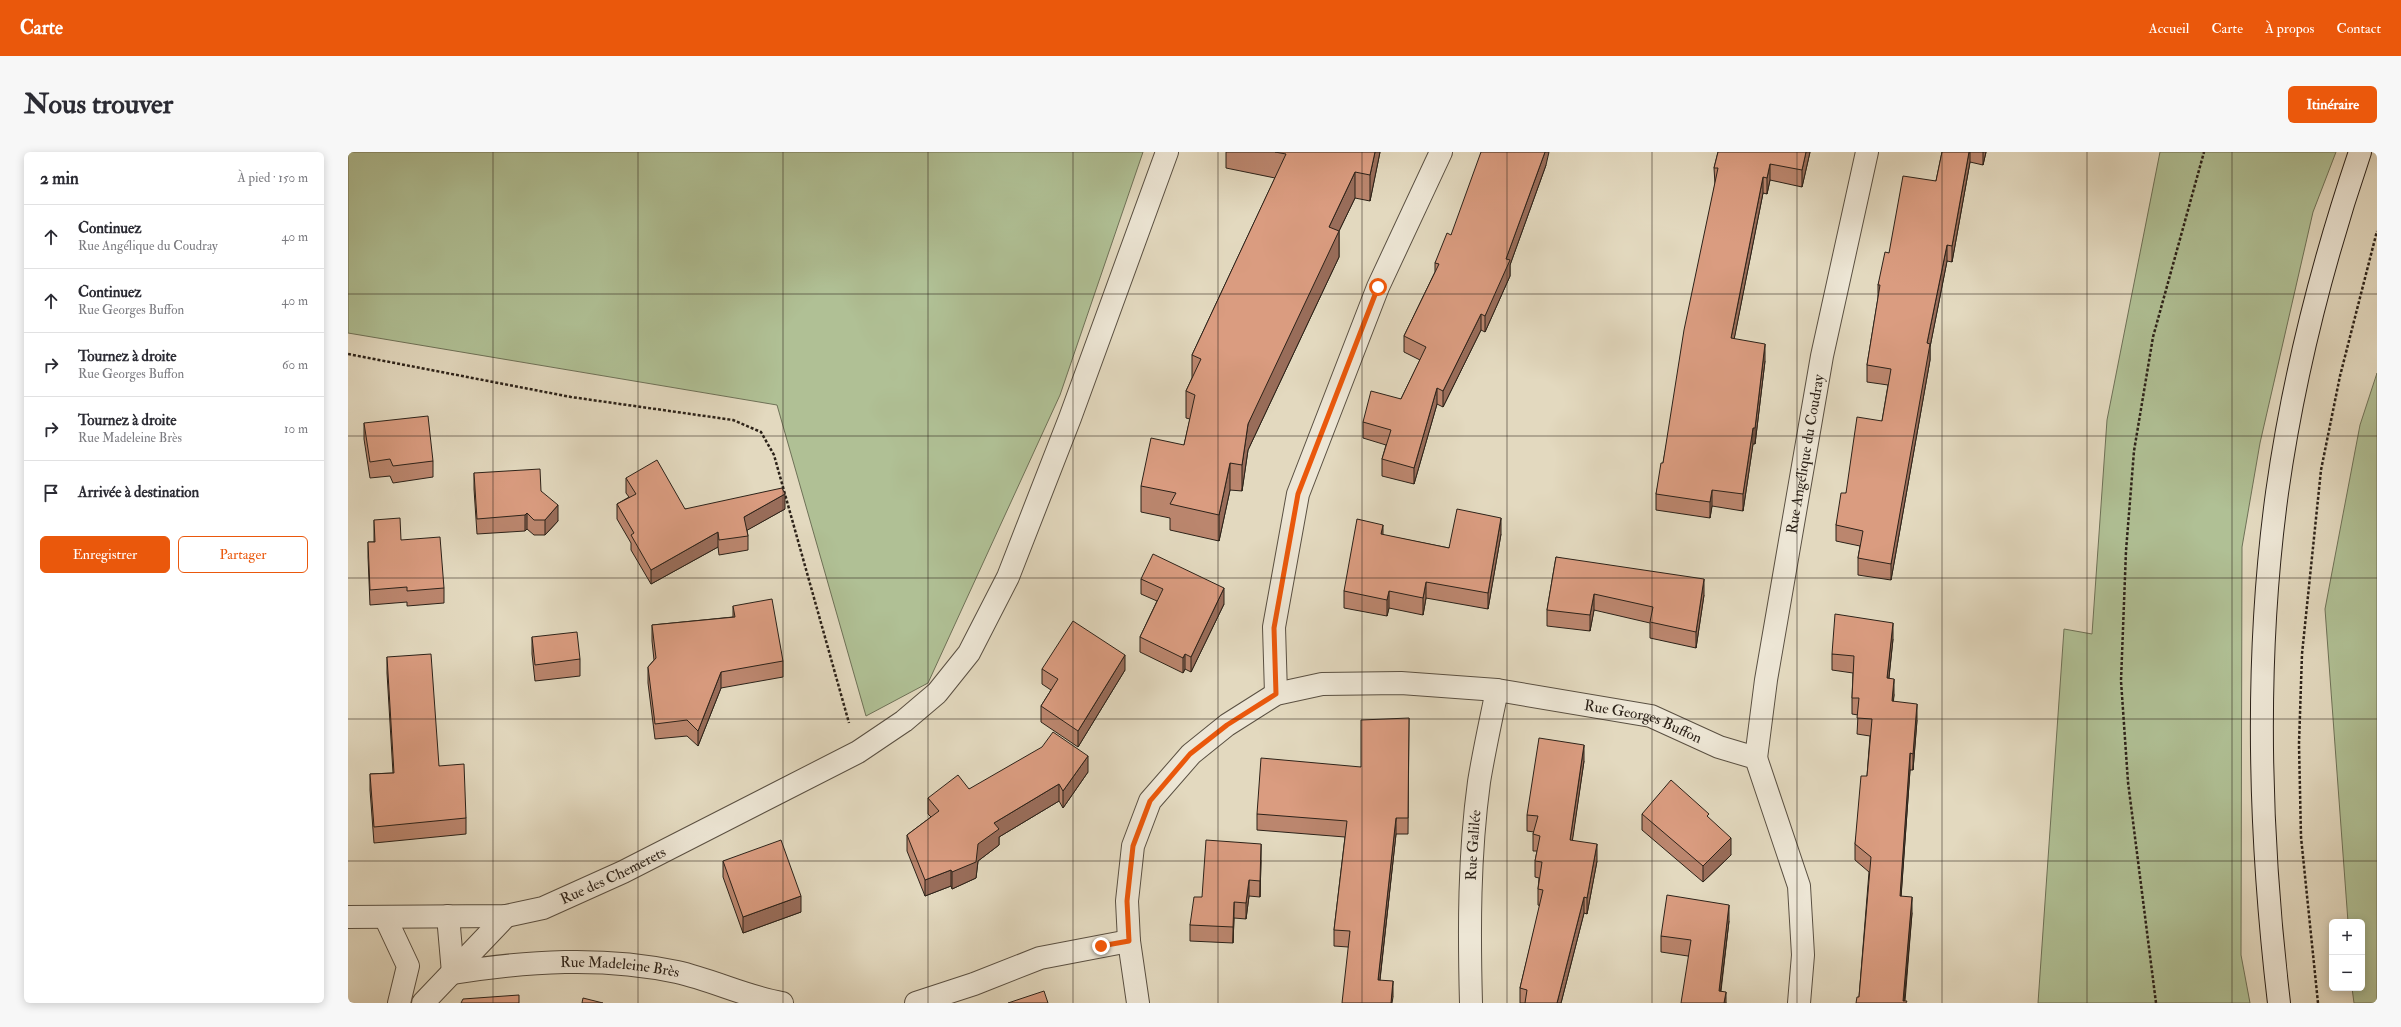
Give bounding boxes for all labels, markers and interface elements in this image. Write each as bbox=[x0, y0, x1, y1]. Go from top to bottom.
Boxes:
text: Carte bbox=[20, 16, 63, 40]
text: Accueil bbox=[2149, 20, 2189, 37]
text: Carte bbox=[2211, 20, 2243, 37]
text: À propos bbox=[2265, 20, 2314, 37]
text: Contact bbox=[2336, 20, 2381, 37]
button: Itinéraire bbox=[2288, 86, 2377, 123]
text: Nous trouver bbox=[24, 87, 173, 122]
text: 2 min bbox=[40, 168, 79, 189]
text: À pied · 150 m bbox=[238, 170, 308, 186]
text: Continuez bbox=[78, 219, 142, 238]
icon: ahead bbox=[40, 226, 62, 248]
text: 40 m bbox=[282, 229, 308, 245]
text: Rue Angélique du Coudray bbox=[78, 238, 218, 254]
route start bbox=[1369, 278, 1387, 296]
text: Continuez bbox=[78, 283, 142, 302]
icon: ahead bbox=[40, 290, 62, 312]
text: 40 m bbox=[282, 293, 308, 309]
text: Rue Georges Buffon bbox=[78, 302, 184, 318]
text: Tournez à droite bbox=[78, 347, 177, 366]
icon: right bbox=[40, 354, 62, 376]
text: 60 m bbox=[282, 357, 308, 373]
text: Rue Georges Buffon bbox=[78, 366, 184, 382]
street label: Rue Angélique du Coudray bbox=[1782, 372, 1829, 535]
text: Tournez à droite bbox=[78, 411, 177, 430]
icon: right bbox=[40, 418, 62, 440]
text: 10 m bbox=[284, 421, 308, 437]
text: Rue Madeleine Brès bbox=[78, 430, 182, 446]
icon: arrive bbox=[40, 482, 62, 504]
text: Arrivée à destination bbox=[78, 483, 199, 502]
button: Enregistrer bbox=[40, 536, 170, 573]
button: Partager bbox=[178, 536, 308, 573]
street label: Rue Georges Buffon bbox=[1583, 696, 1705, 748]
street label: Rue Galilée bbox=[1462, 809, 1486, 881]
street label: Rue des Chemerets bbox=[557, 843, 669, 909]
map controls bbox=[2329, 919, 2365, 991]
button: + bbox=[2329, 919, 2365, 955]
route end bbox=[1092, 937, 1110, 955]
street label: Rue Madeleine Brès bbox=[560, 953, 681, 982]
button: − bbox=[2329, 955, 2365, 991]

